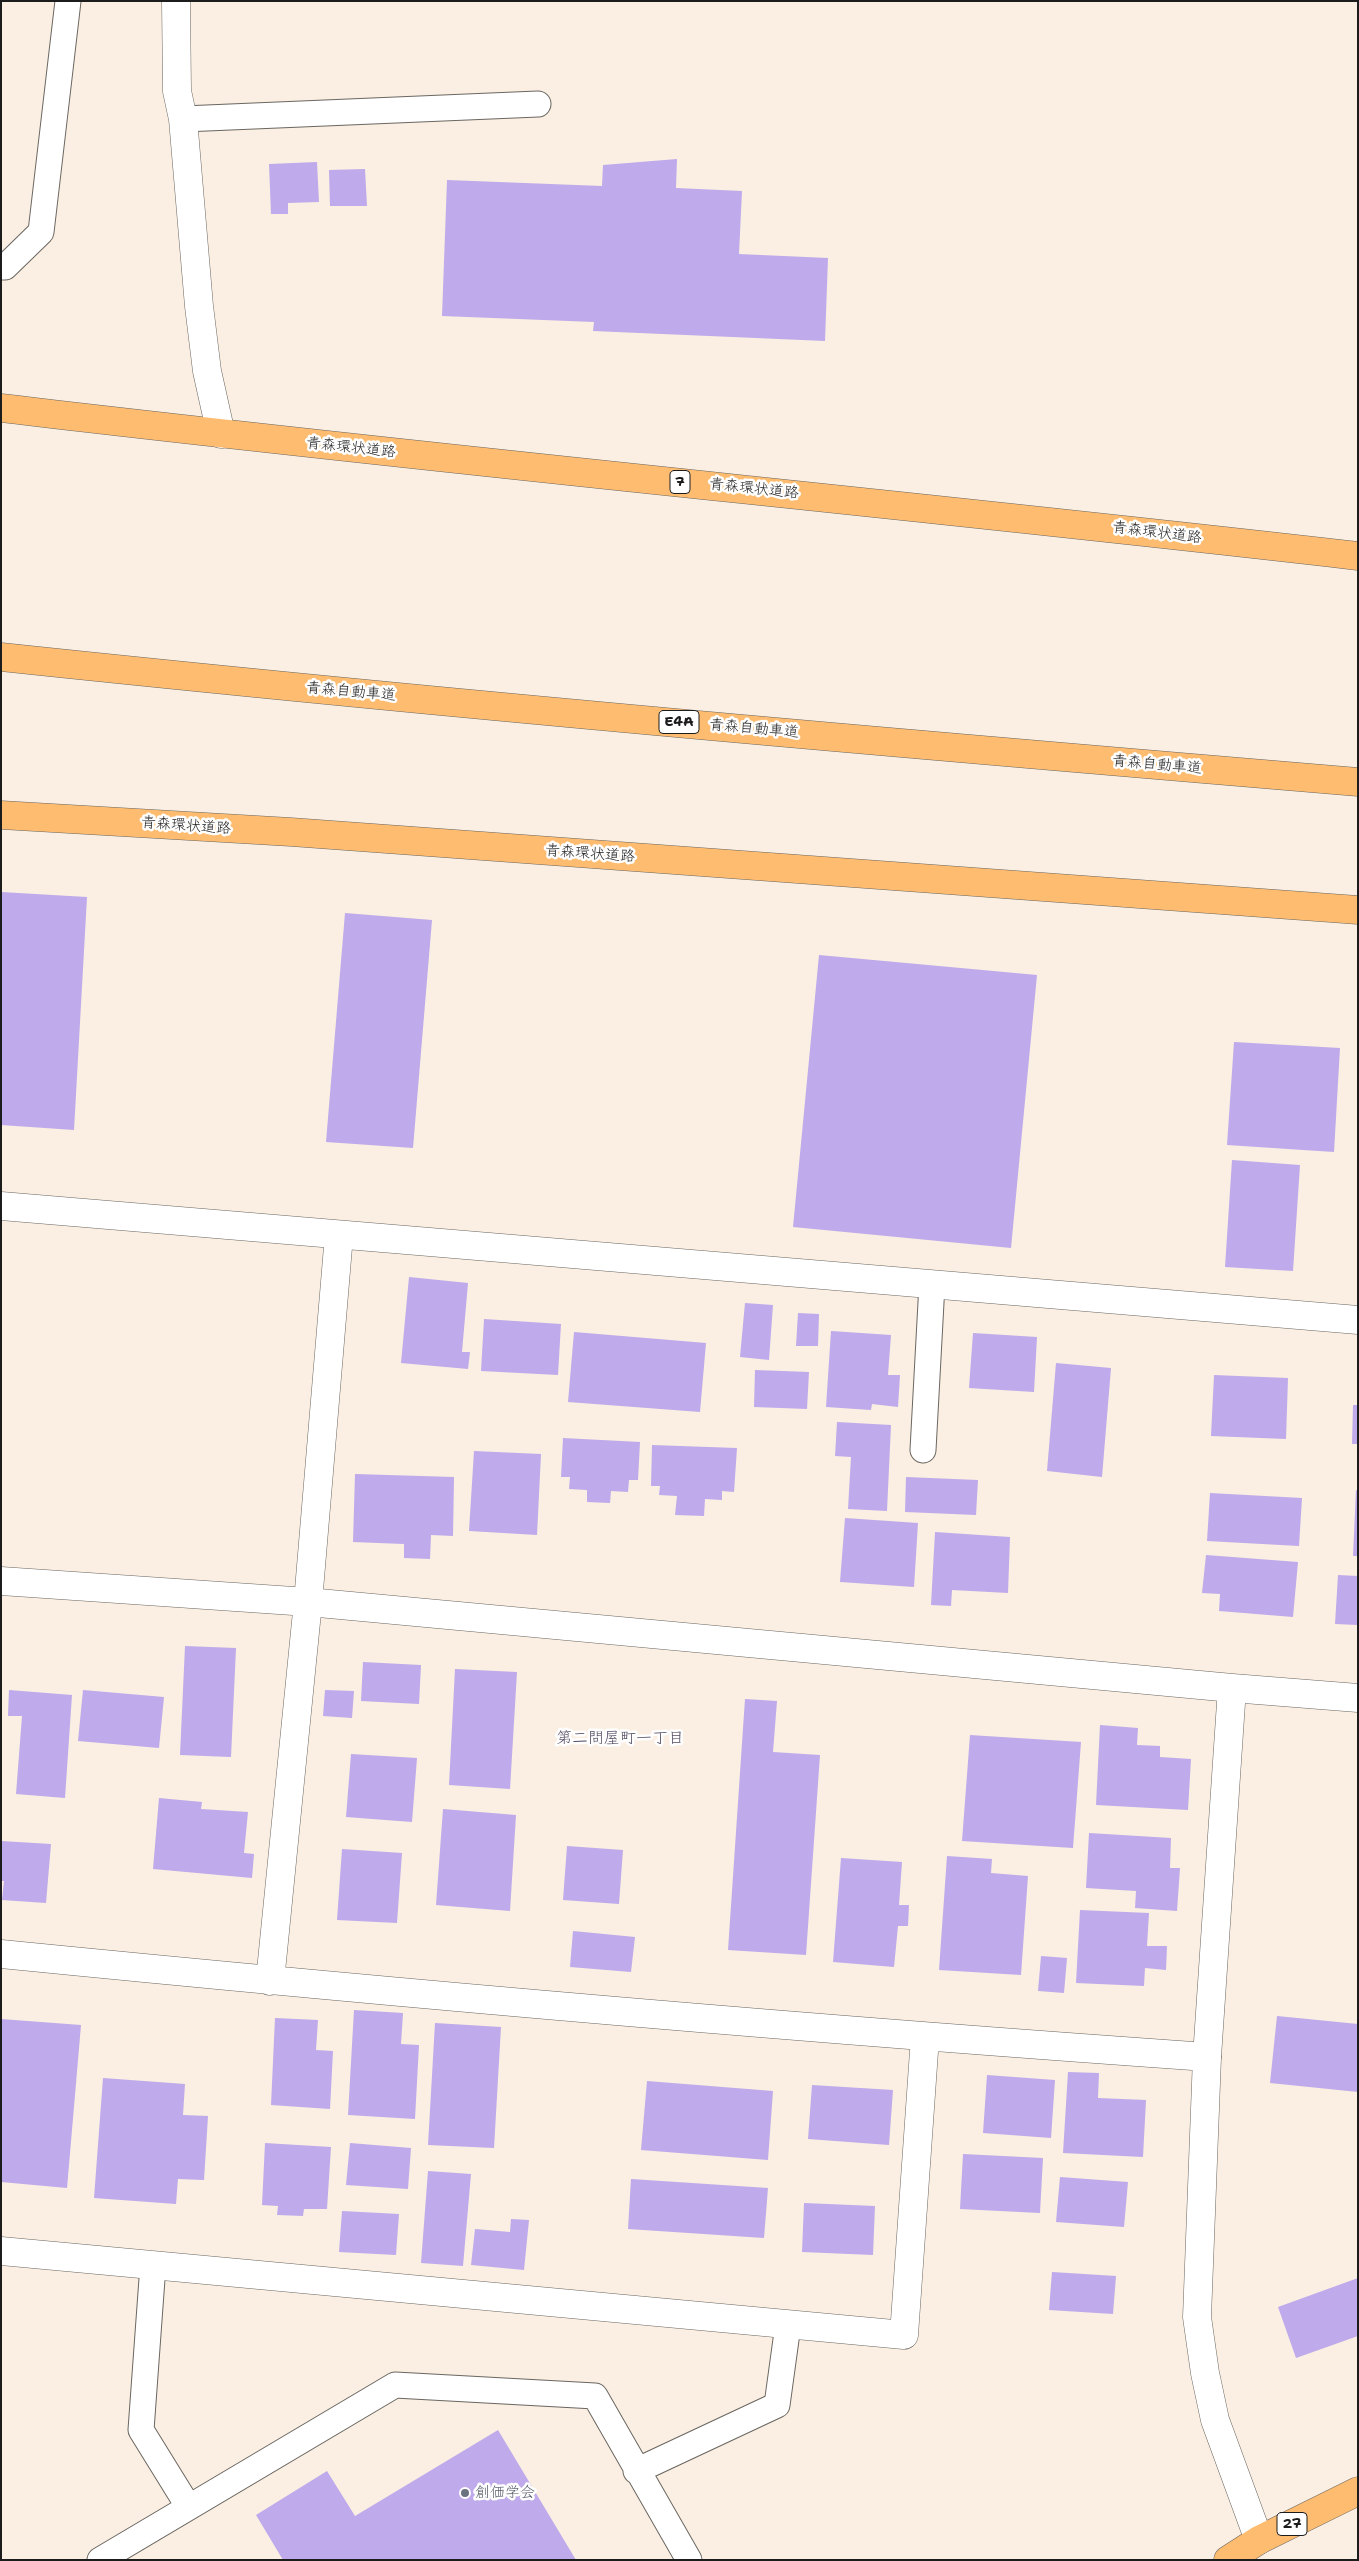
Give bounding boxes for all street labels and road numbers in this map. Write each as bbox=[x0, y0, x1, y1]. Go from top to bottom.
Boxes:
street label: 青森環状道路 bbox=[305, 434, 397, 462]
road number: 7 bbox=[670, 471, 690, 494]
street label: 青森環状道路 bbox=[708, 475, 800, 503]
street label: 青森環状道路 bbox=[1111, 519, 1203, 547]
street label: 青森自動車道 bbox=[305, 679, 397, 705]
road number: E4A bbox=[659, 710, 699, 734]
street label: 青森自動車道 bbox=[708, 716, 800, 742]
street label: 青森自動車道 bbox=[1111, 752, 1203, 778]
street label: 青森環状道路 bbox=[140, 814, 232, 838]
street label: 青森環状道路 bbox=[544, 842, 636, 866]
road number: 27 bbox=[1277, 2512, 1307, 2536]

